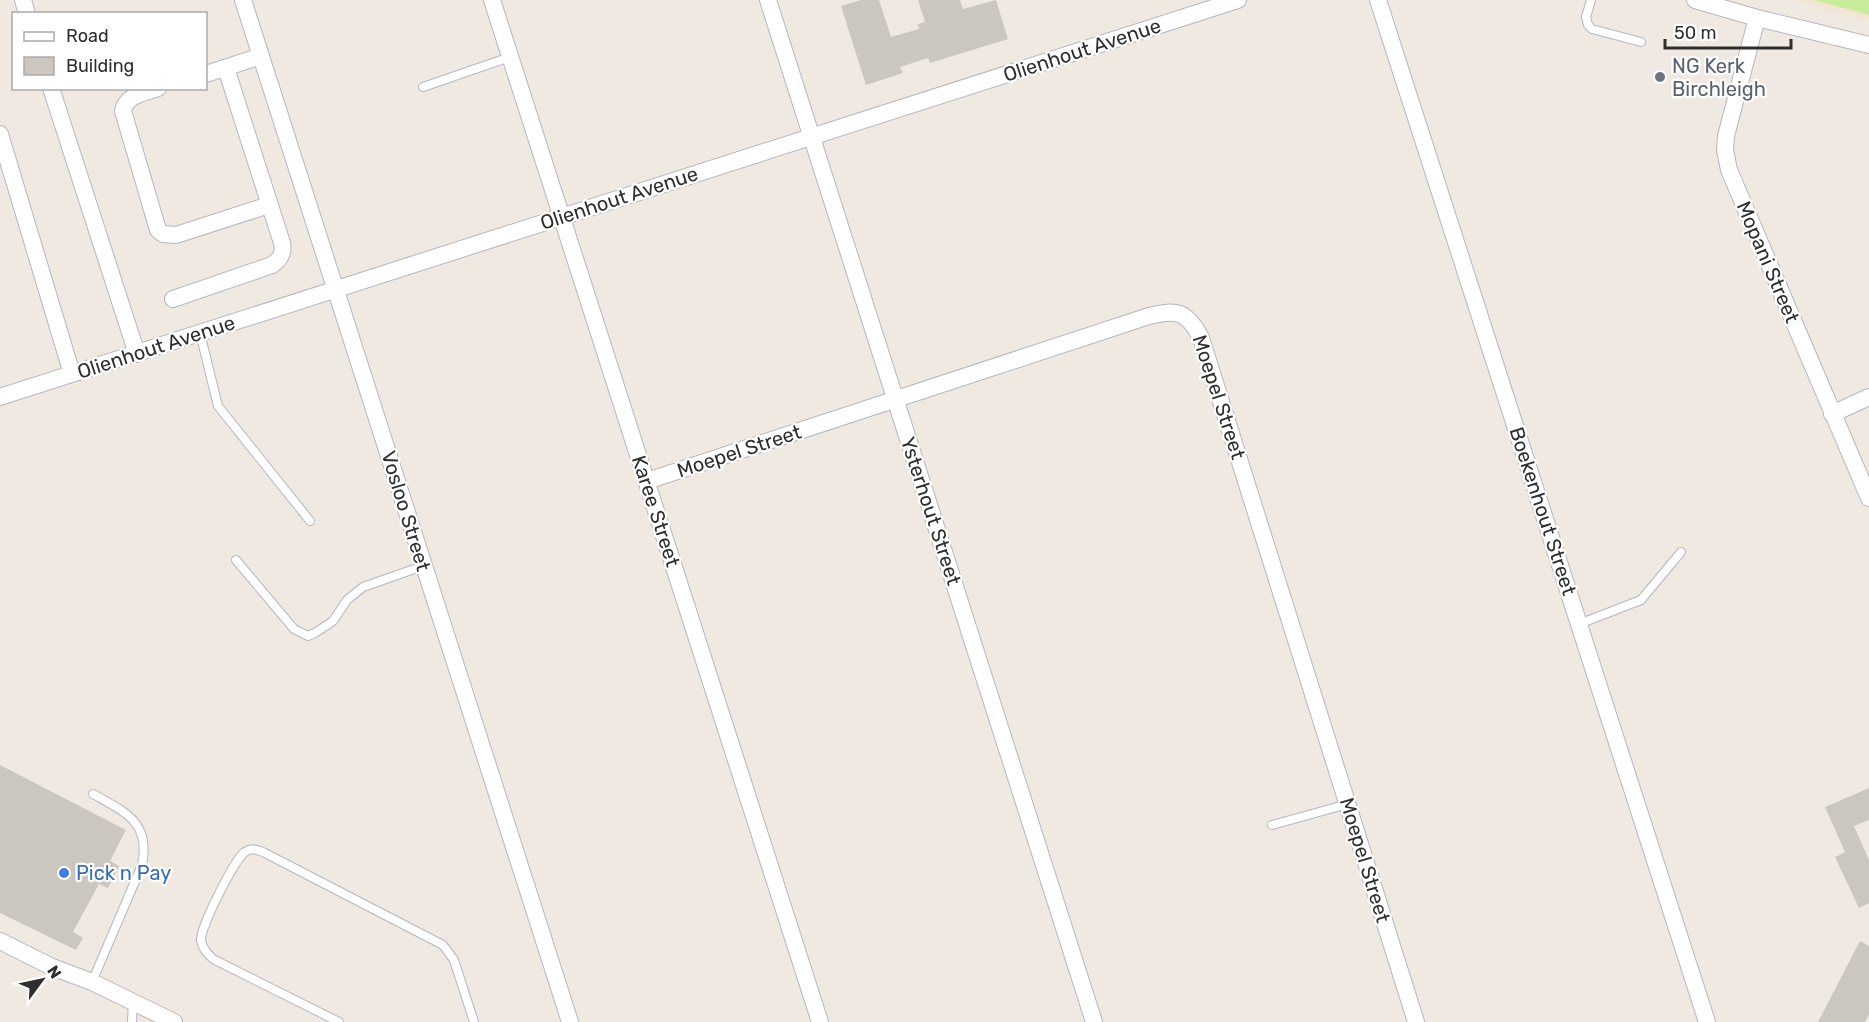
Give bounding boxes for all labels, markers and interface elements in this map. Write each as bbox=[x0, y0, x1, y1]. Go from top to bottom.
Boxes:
legend bbox=[12, 12, 207, 90]
scale bar bbox=[1665, 12, 1791, 50]
street label: Olienhout Avenue bbox=[1000, 13, 1164, 87]
text: 50 m bbox=[1674, 22, 1717, 44]
text: Road bbox=[66, 25, 109, 47]
place label: NG Kerk Birchleigh bbox=[1672, 54, 1766, 101]
text: Building bbox=[66, 55, 134, 77]
marker: NG Kerk Birchleigh bbox=[1653, 70, 1667, 84]
street label: Olienhout Avenue bbox=[537, 161, 701, 235]
street label: Mopani Street bbox=[1732, 197, 1805, 327]
street label: Olienhout Avenue bbox=[74, 310, 238, 384]
street label: Moepel Street bbox=[1188, 332, 1250, 462]
street label: Moepel Street bbox=[674, 420, 804, 482]
street label: Boekenhout Street bbox=[1504, 424, 1582, 598]
street label: Ysterhout Street bbox=[896, 434, 966, 588]
street label: Vosloo Street bbox=[376, 448, 436, 574]
street label: Karee Street bbox=[627, 452, 685, 570]
street label: Moepel Street bbox=[1335, 795, 1395, 925]
place label: Pick n Pay bbox=[76, 861, 171, 885]
marker: Pick n Pay bbox=[57, 866, 71, 880]
north arrow bbox=[12, 950, 72, 1010]
text: N bbox=[43, 962, 65, 982]

